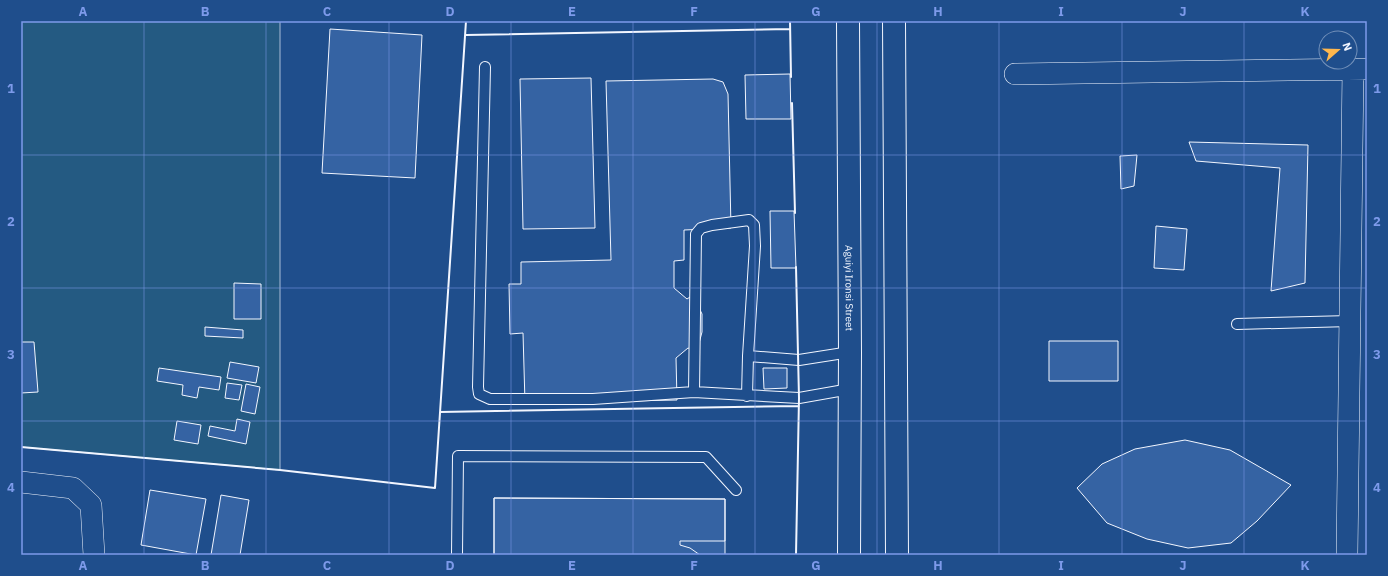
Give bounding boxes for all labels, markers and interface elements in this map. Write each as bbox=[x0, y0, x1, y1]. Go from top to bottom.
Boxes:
text: A bbox=[79, 3, 88, 20]
text: B bbox=[201, 3, 210, 20]
text: C bbox=[323, 3, 332, 20]
text: D bbox=[445, 3, 455, 20]
text: E bbox=[568, 3, 576, 20]
text: F bbox=[690, 3, 698, 20]
text: G bbox=[811, 3, 821, 20]
text: H bbox=[933, 3, 943, 20]
text: I bbox=[1058, 3, 1064, 20]
text: J bbox=[1179, 3, 1187, 20]
text: K bbox=[1300, 3, 1310, 20]
north arrow bbox=[1318, 30, 1358, 70]
text: N bbox=[1339, 40, 1355, 53]
text: 1 bbox=[7, 80, 15, 97]
text: 1 bbox=[1373, 80, 1381, 97]
text: 2 bbox=[7, 213, 15, 230]
text: 2 bbox=[1373, 213, 1381, 230]
street label: Aguiyi Ironsi Street bbox=[843, 245, 856, 331]
text: 3 bbox=[7, 346, 15, 363]
text: 3 bbox=[1373, 346, 1381, 363]
text: 4 bbox=[7, 479, 15, 496]
text: 4 bbox=[1373, 479, 1381, 496]
text: A bbox=[79, 557, 88, 574]
text: B bbox=[201, 557, 210, 574]
text: C bbox=[323, 557, 332, 574]
text: D bbox=[445, 557, 455, 574]
text: E bbox=[568, 557, 576, 574]
text: F bbox=[690, 557, 698, 574]
text: G bbox=[811, 557, 821, 574]
text: H bbox=[933, 557, 943, 574]
text: I bbox=[1058, 557, 1064, 574]
text: J bbox=[1179, 557, 1187, 574]
text: K bbox=[1300, 557, 1310, 574]

